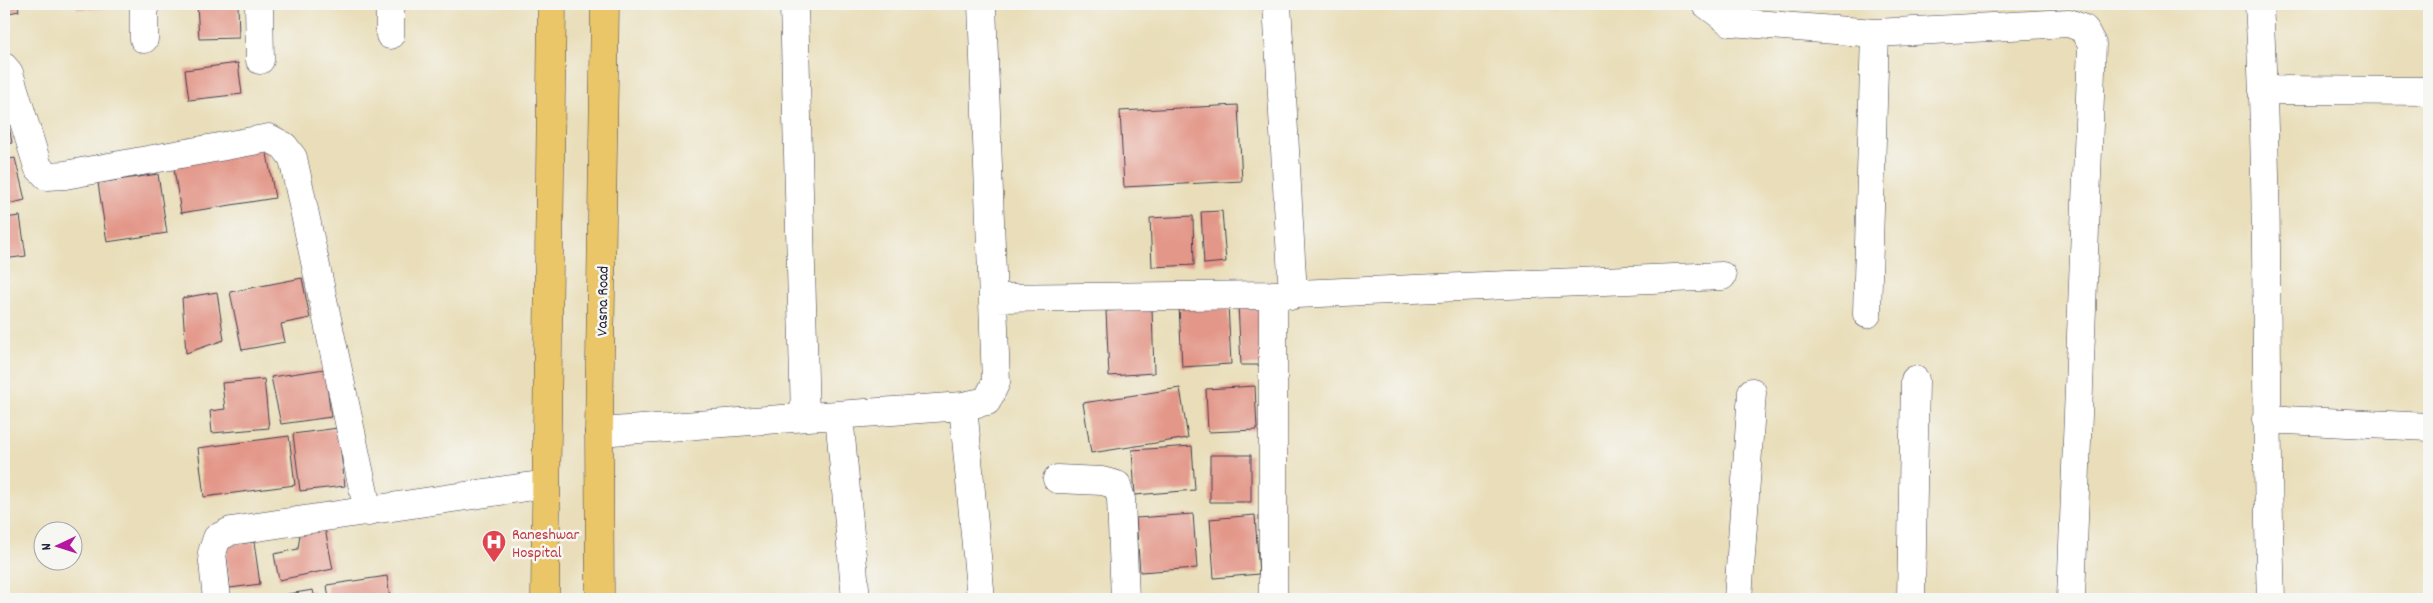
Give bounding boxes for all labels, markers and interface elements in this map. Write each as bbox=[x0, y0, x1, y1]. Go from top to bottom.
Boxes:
street label: Vasna Road bbox=[591, 266, 616, 336]
north arrow bbox=[32, 520, 82, 570]
place label: Raneshwar Hospital bbox=[512, 524, 580, 565]
hospital icon: Raneshwar Hospital bbox=[481, 529, 507, 563]
text: N bbox=[37, 543, 57, 551]

